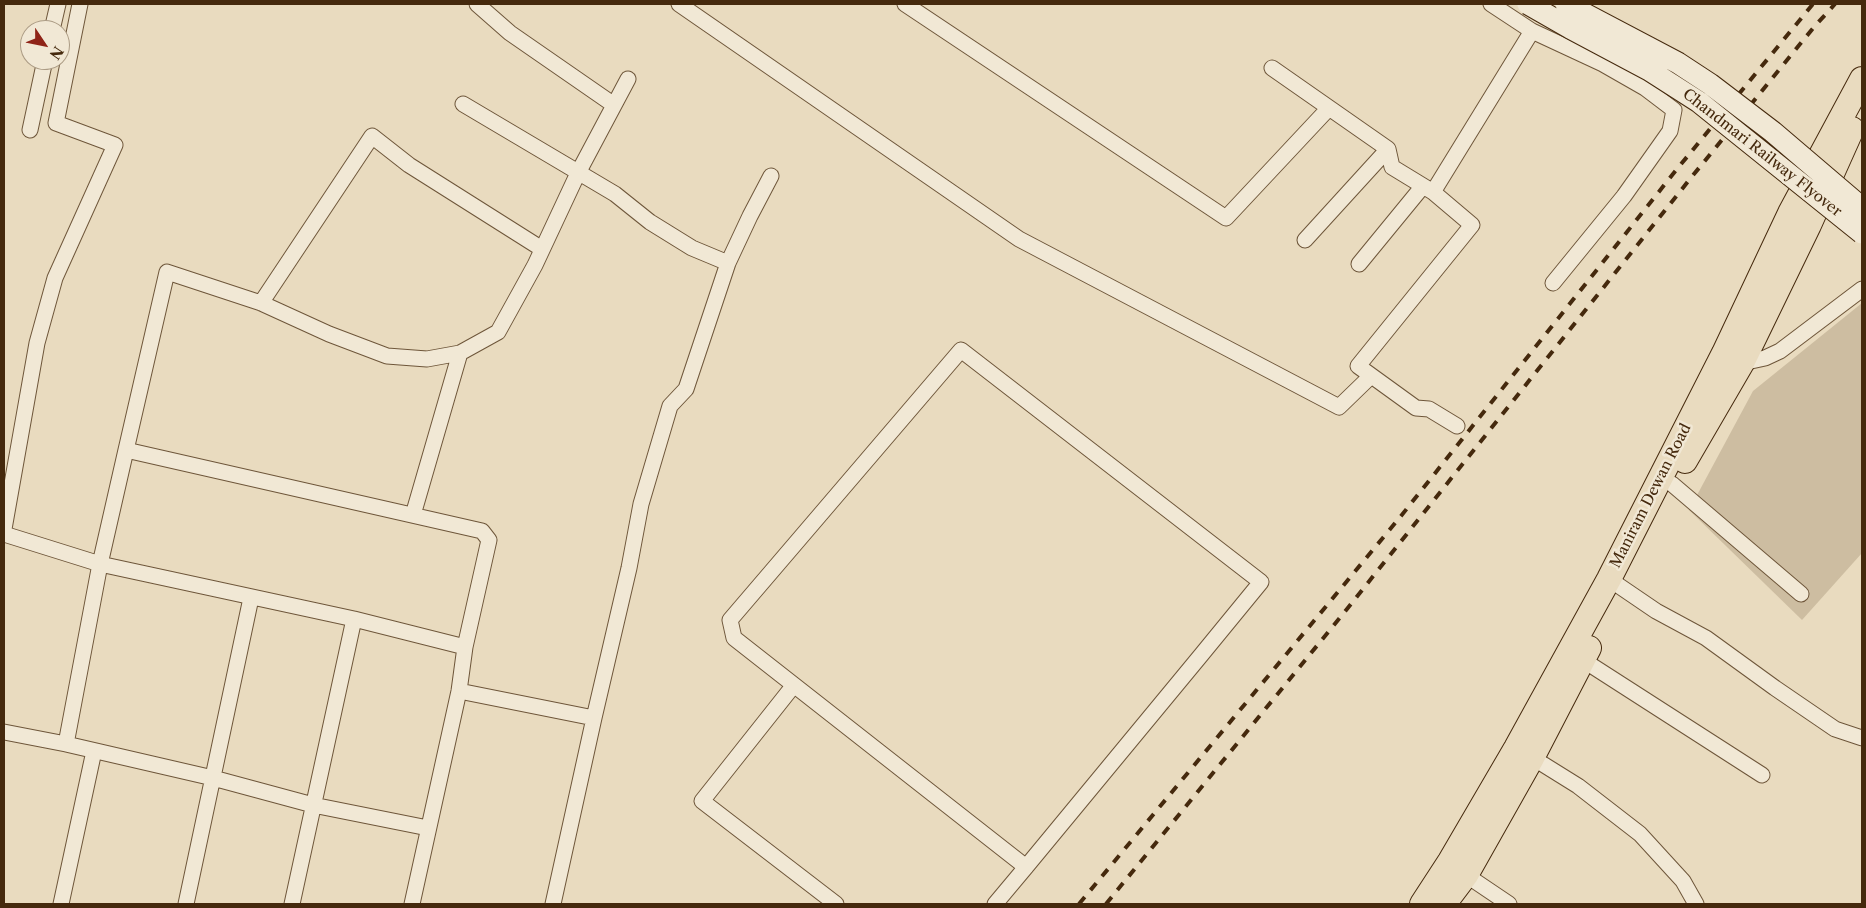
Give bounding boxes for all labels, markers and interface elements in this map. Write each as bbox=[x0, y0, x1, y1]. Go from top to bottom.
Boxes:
north arrow bbox=[20, 20, 70, 70]
text: N bbox=[46, 43, 67, 63]
street label: Chandmari Railway Flyover bbox=[1679, 85, 1845, 221]
street label: Maniram Dewan Road bbox=[1607, 421, 1695, 571]

